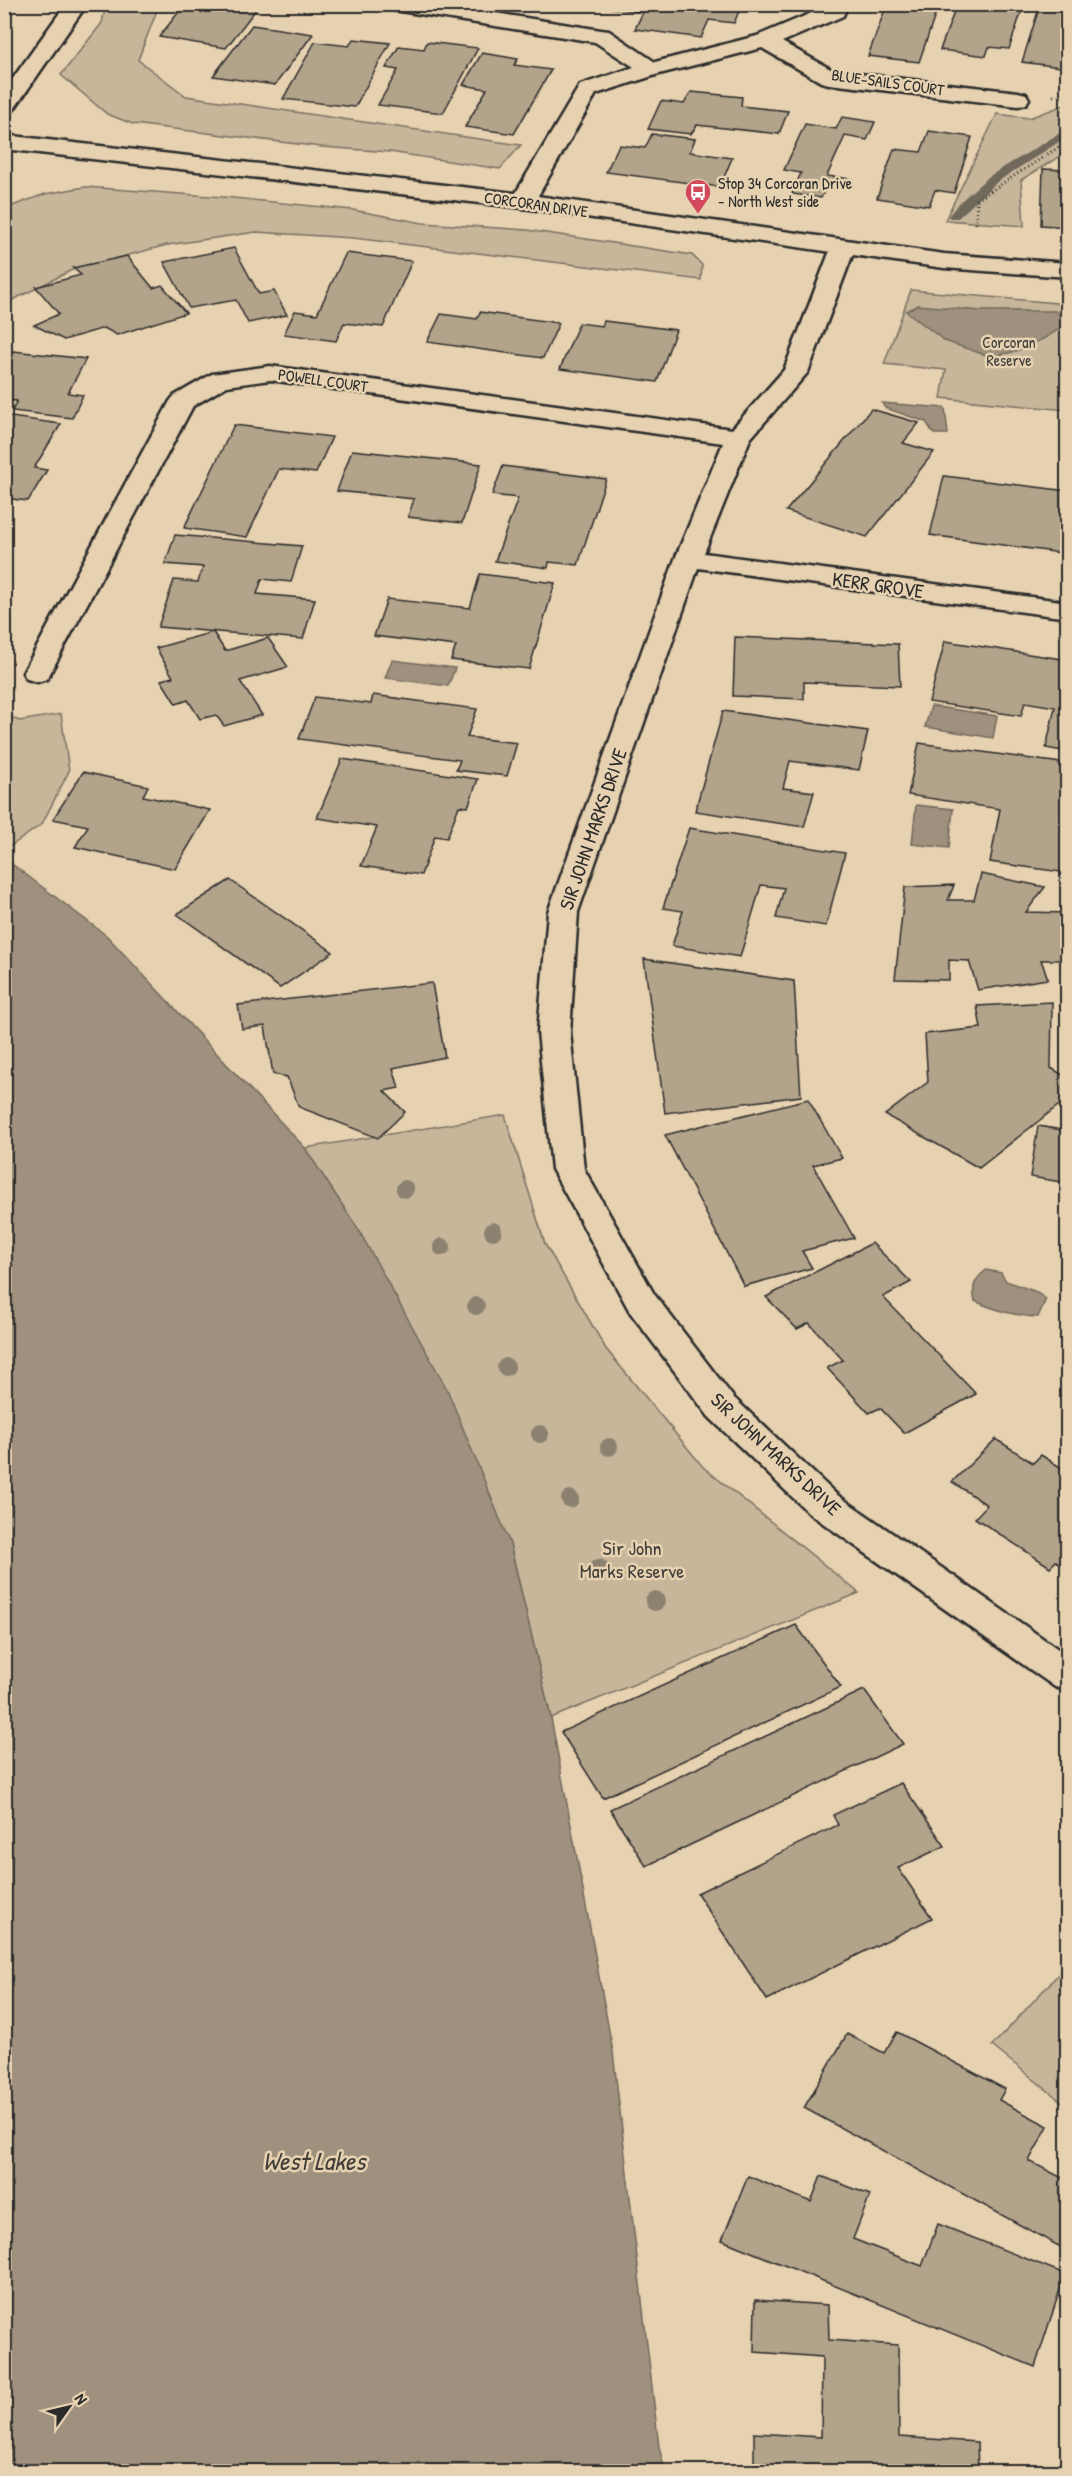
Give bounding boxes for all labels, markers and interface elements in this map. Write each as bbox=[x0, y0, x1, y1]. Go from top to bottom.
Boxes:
street label: BLUE-SAILS COURT bbox=[830, 63, 946, 101]
place label: Stop 34 Corcoran Drive - North West side bbox=[718, 172, 853, 212]
bus stop icon: Stop 34 Corcoran Drive - North West side bbox=[683, 177, 713, 215]
street label: CORCORAN DRIVE bbox=[483, 186, 589, 222]
park label: Corcoran Reserve bbox=[982, 331, 1036, 371]
street label: POWELL COURT bbox=[277, 363, 370, 397]
street label: KERR GROVE bbox=[831, 565, 926, 604]
street label: SIR JOHN MARKS DRIVE bbox=[552, 744, 633, 913]
street label: SIR JOHN MARKS DRIVE bbox=[705, 1386, 847, 1521]
park label: Sir John Marks Reserve bbox=[580, 1534, 684, 1584]
water label: West Lakes bbox=[263, 2143, 367, 2178]
north arrow bbox=[39, 2377, 99, 2437]
text: N bbox=[70, 2389, 93, 2409]

